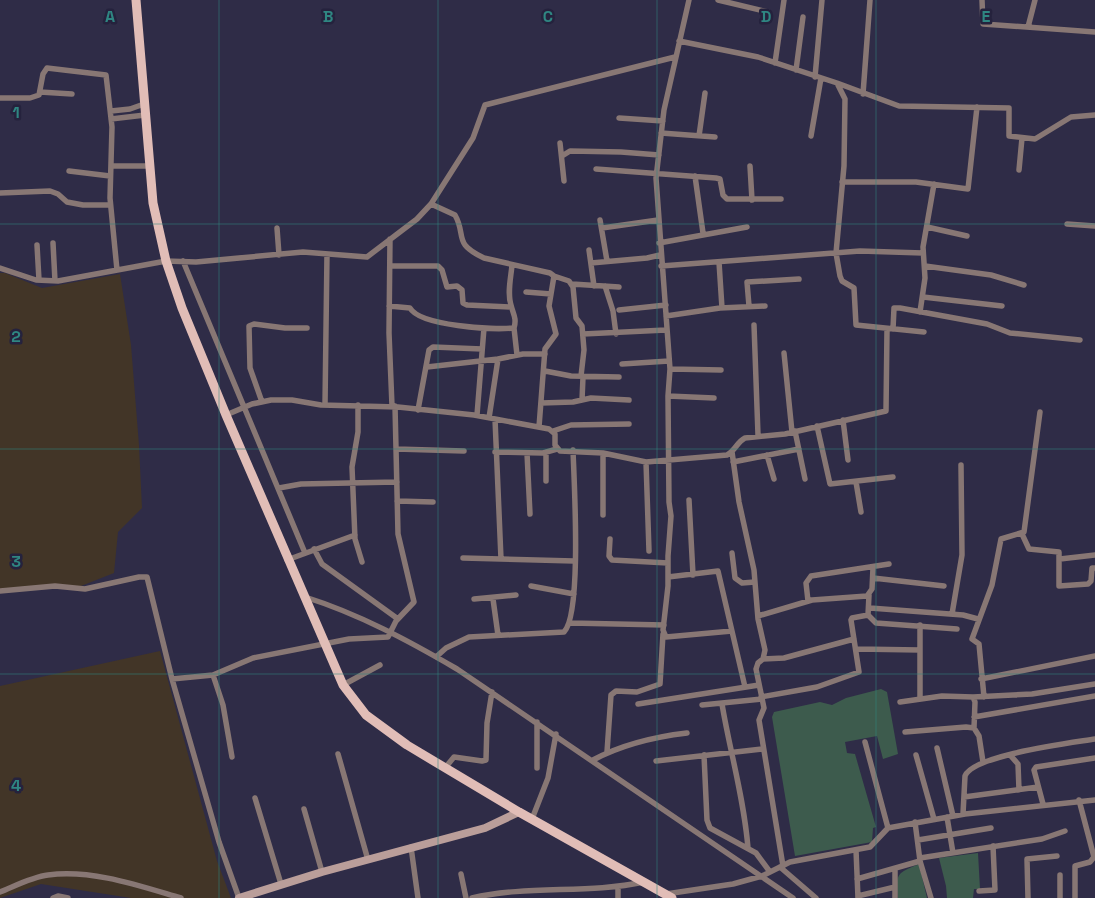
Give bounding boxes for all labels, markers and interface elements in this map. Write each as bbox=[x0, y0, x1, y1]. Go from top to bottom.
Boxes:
text: A bbox=[105, 6, 115, 27]
text: B bbox=[323, 6, 333, 27]
text: C bbox=[543, 6, 553, 27]
text: D bbox=[761, 6, 771, 27]
text: E bbox=[982, 6, 991, 27]
text: 1 bbox=[12, 102, 20, 123]
text: 2 bbox=[11, 326, 21, 347]
text: 3 bbox=[11, 551, 21, 572]
text: 4 bbox=[11, 775, 21, 796]

